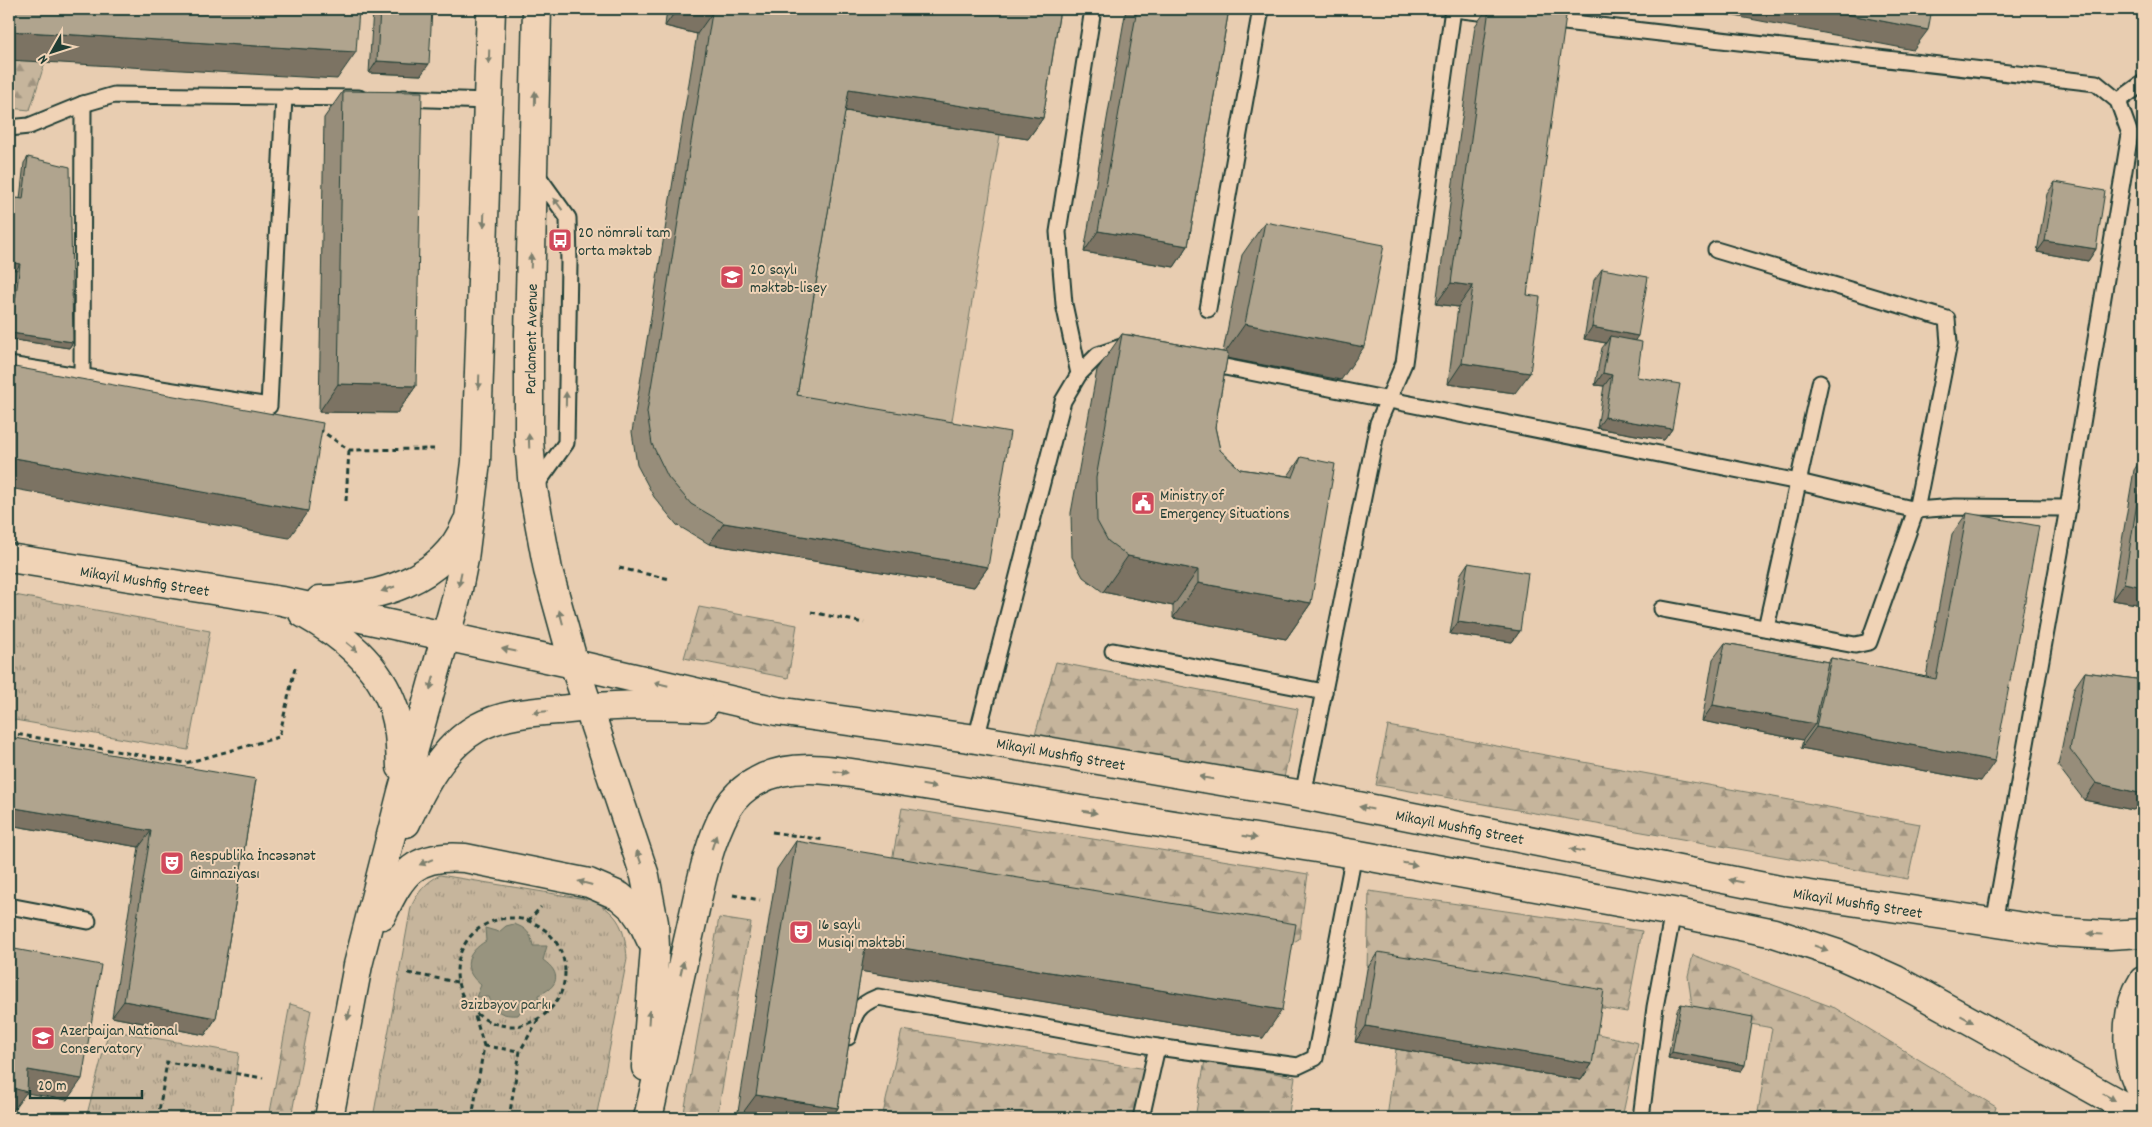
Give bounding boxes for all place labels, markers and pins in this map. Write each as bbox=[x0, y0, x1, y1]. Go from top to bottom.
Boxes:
place label: 20 nömrəli tam orta məktəb bbox=[578, 222, 670, 263]
bus stop icon: 20 nömrəli tam orta məktəb bbox=[547, 227, 573, 253]
place label: 20 saylı məktəb-lisey bbox=[750, 259, 827, 300]
school or university icon: 20 saylı məktəb-lisey bbox=[719, 264, 745, 290]
place label: Ministry of Emergency Situations bbox=[1160, 485, 1290, 526]
public building icon: Ministry of Emergency Situations bbox=[1130, 490, 1156, 516]
place label: Respublika İncəsənət Gimnaziyası bbox=[190, 845, 316, 886]
theatre icon: Respublika İncəsənət Gimnaziyası bbox=[159, 850, 185, 876]
place label: 16 saylı Musiqi məktəbi bbox=[818, 914, 905, 955]
theatre icon: 16 saylı Musiqi məktəbi bbox=[788, 919, 814, 945]
place label: Azerbaijan National Conservatory bbox=[60, 1020, 178, 1061]
school or university icon: Azerbaijan National Conservatory bbox=[30, 1025, 56, 1051]

